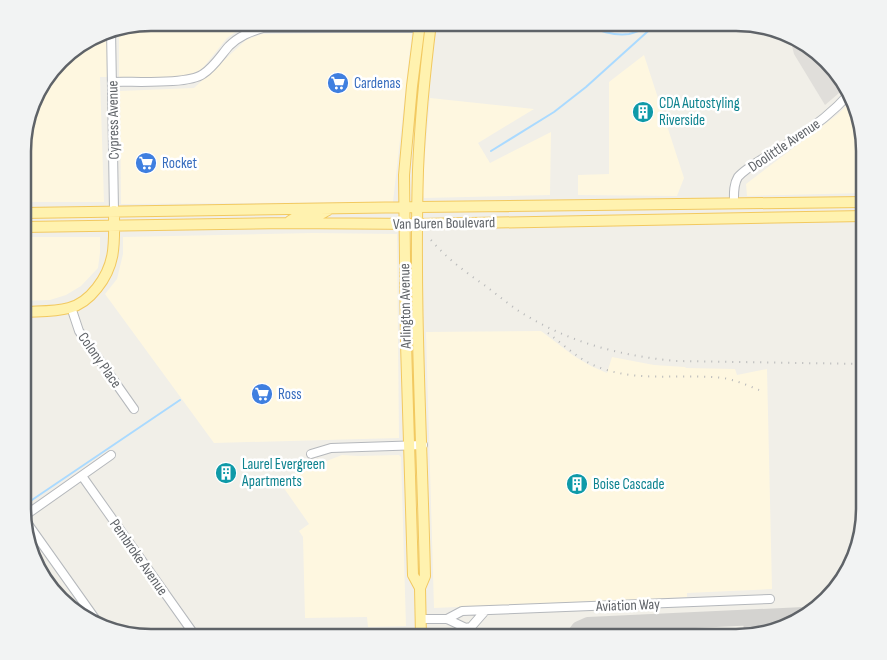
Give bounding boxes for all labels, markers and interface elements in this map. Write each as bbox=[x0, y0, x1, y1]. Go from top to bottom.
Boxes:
supermarket icon: Cardenas bbox=[326, 71, 350, 95]
place label: Cardenas bbox=[354, 74, 401, 93]
street label: Cypress Avenue bbox=[103, 80, 124, 160]
place label: CDA Autostyling Riverside bbox=[659, 94, 740, 130]
building icon: CDA Autostyling Riverside bbox=[631, 100, 655, 124]
street label: Doolittle Avenue bbox=[745, 114, 824, 176]
supermarket icon: Rocket bbox=[134, 151, 158, 175]
place label: Rocket bbox=[162, 154, 197, 173]
street label: Van Buren Boulevard bbox=[393, 213, 495, 234]
street label: Arlington Avenue bbox=[395, 263, 416, 350]
street label: Colony Place bbox=[74, 329, 126, 392]
supermarket icon: Ross bbox=[250, 382, 274, 406]
place label: Ross bbox=[278, 385, 302, 404]
place label: Laurel Evergreen Apartments bbox=[241, 455, 325, 491]
building icon: Laurel Evergreen Apartments bbox=[214, 461, 238, 485]
building icon: Boise Cascade bbox=[565, 472, 589, 496]
place label: Boise Cascade bbox=[593, 475, 665, 494]
street label: Pembroke Avenue bbox=[105, 515, 172, 599]
street label: Aviation Way bbox=[595, 595, 660, 616]

